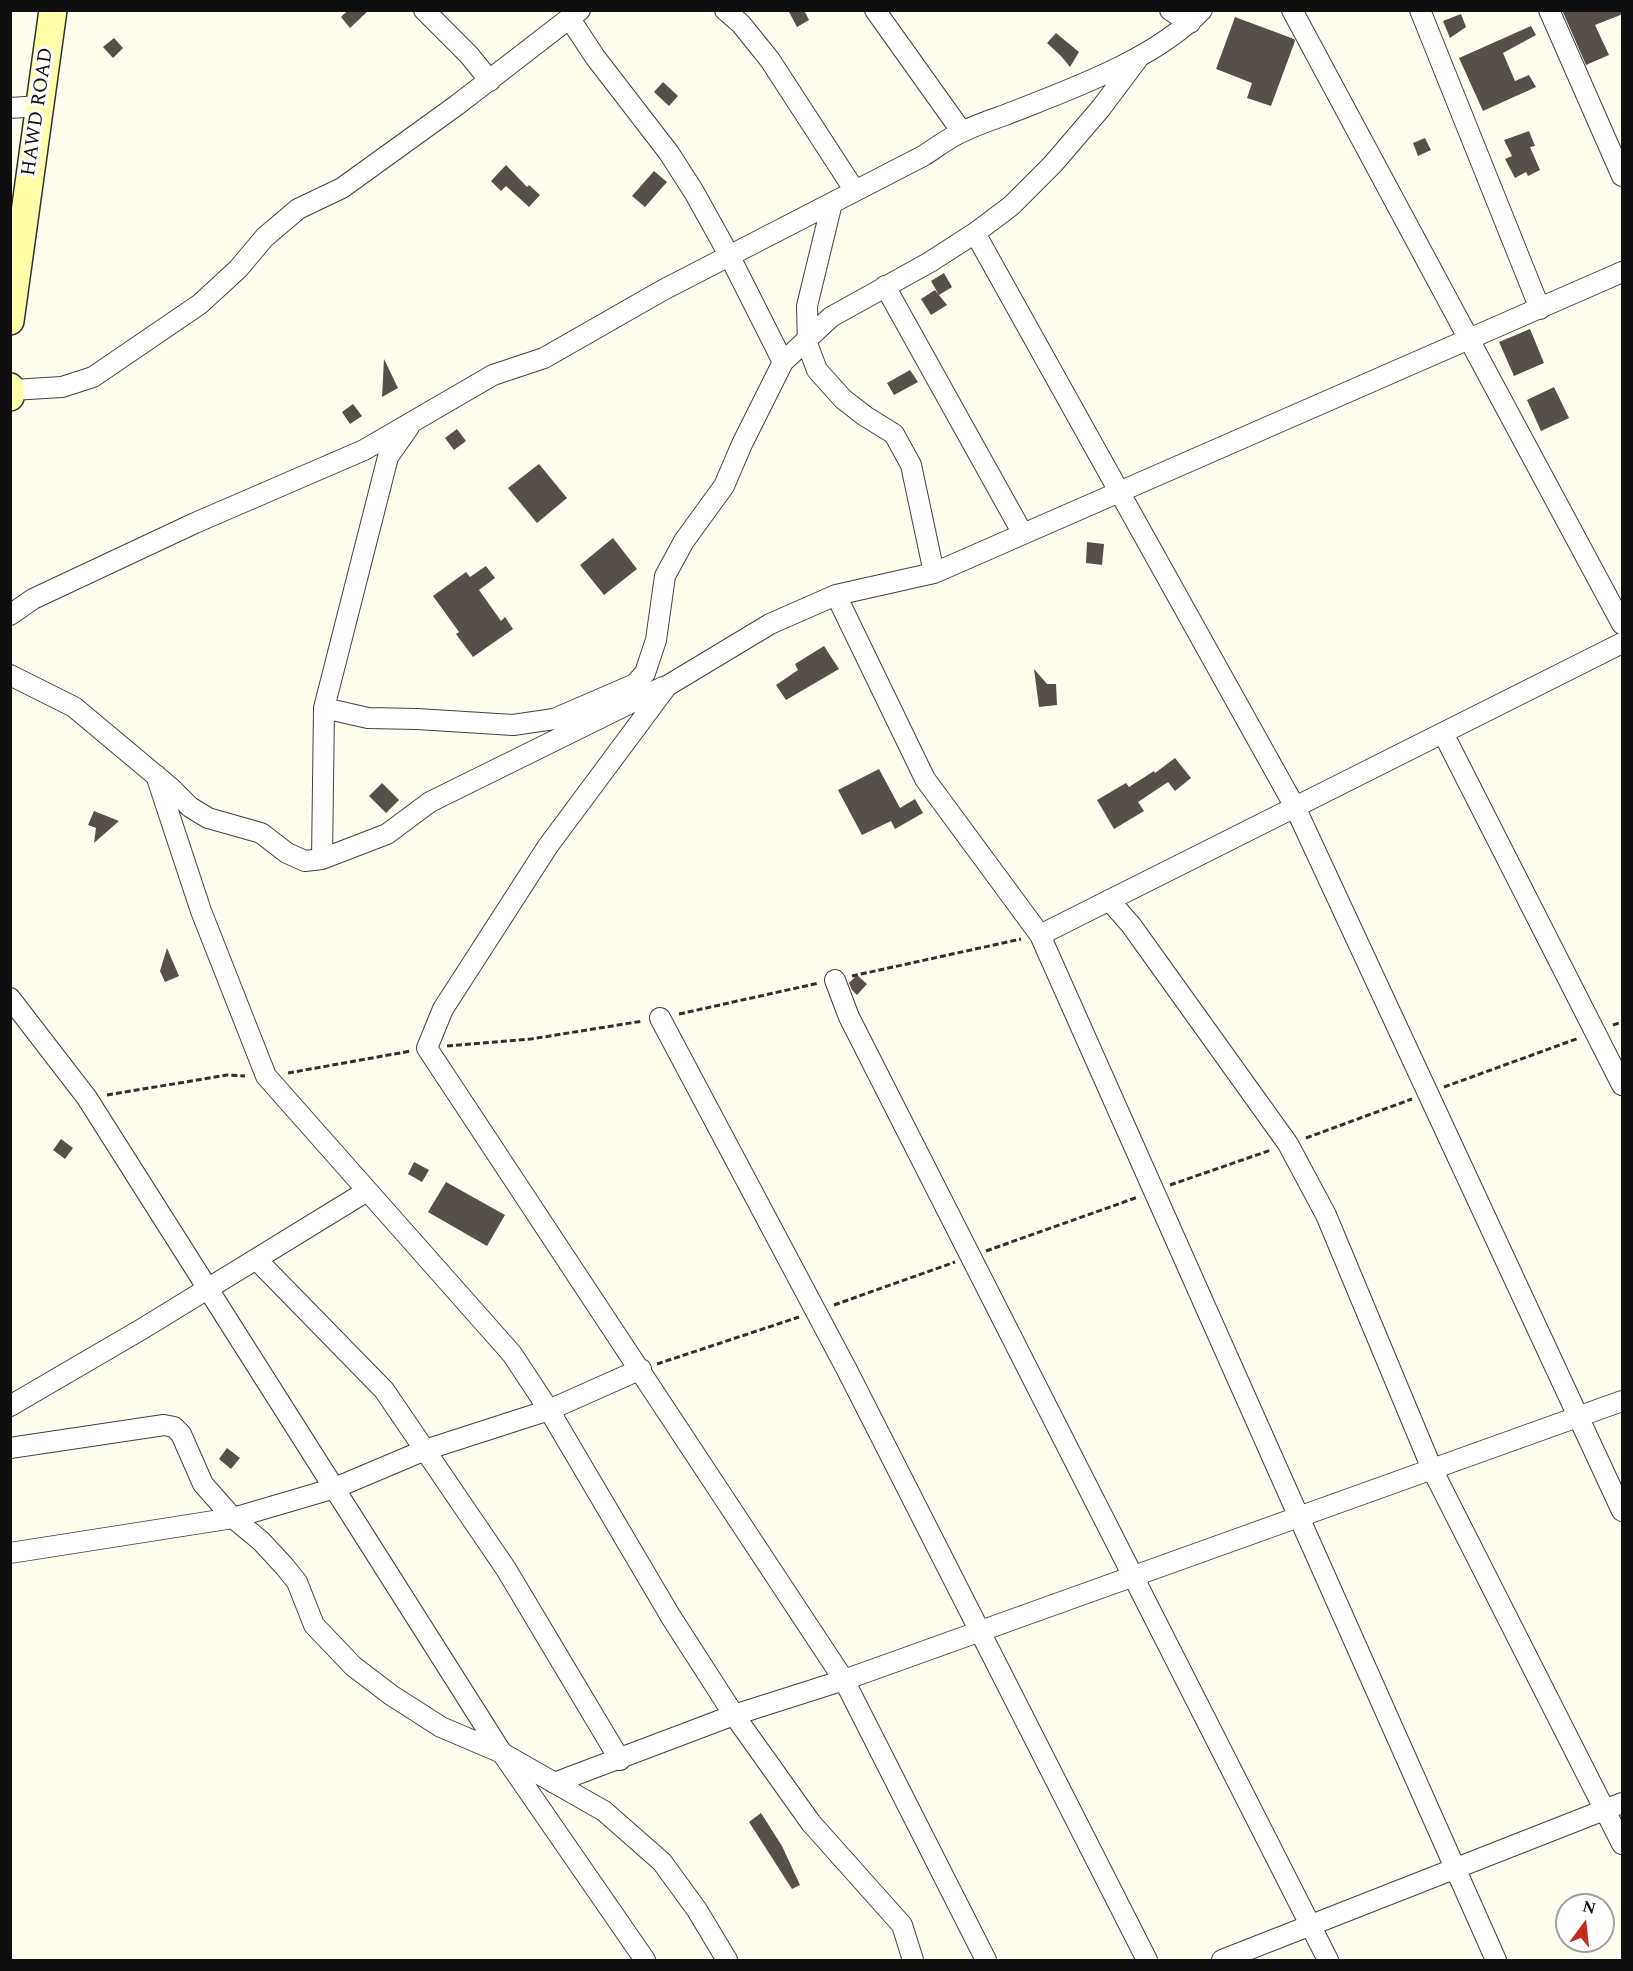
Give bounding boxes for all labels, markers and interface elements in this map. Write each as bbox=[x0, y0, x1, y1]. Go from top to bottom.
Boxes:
street label: HAWD ROAD bbox=[18, 46, 60, 178]
north arrow bbox=[1555, 1893, 1615, 1953]
text: N bbox=[1580, 1894, 1599, 1921]

